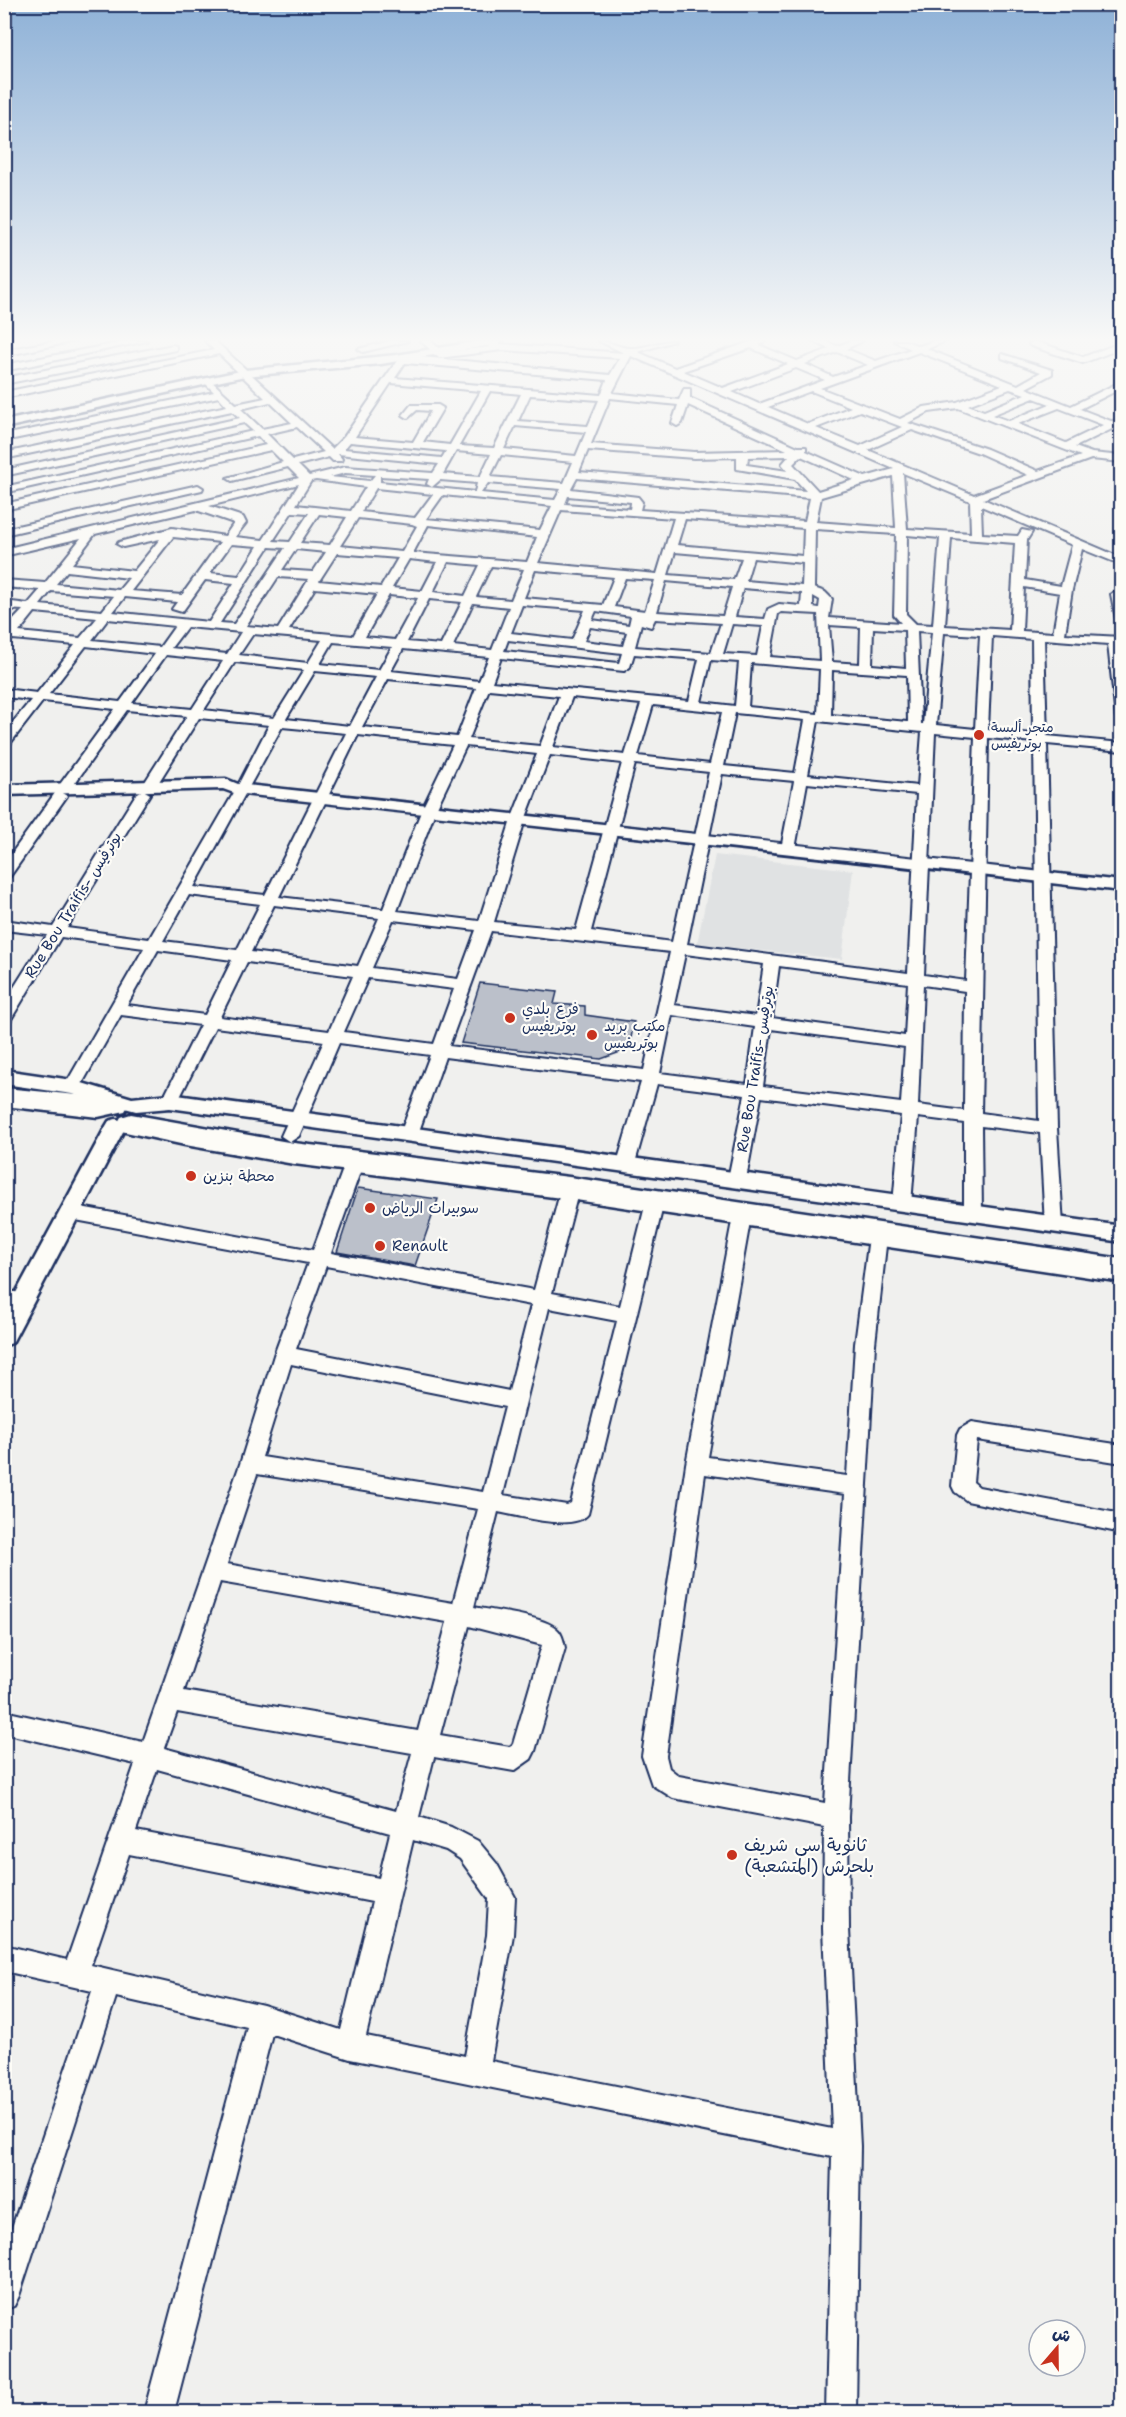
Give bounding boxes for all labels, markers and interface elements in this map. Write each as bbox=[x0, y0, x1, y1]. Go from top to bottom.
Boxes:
place label: متجر ألبسة بوتريفيس bbox=[991, 718, 1054, 752]
marker: متجر ألبسة بوتريفيس bbox=[972, 728, 986, 742]
street label: Rue Bou Traifis- بوترفيس bbox=[20, 828, 126, 982]
street label: Rue Bou Traifis- بوترفيس bbox=[732, 984, 778, 1154]
place label: فرع بلدي بوتريفيس bbox=[522, 999, 579, 1036]
marker: فرع بلدي بوتريفيس bbox=[503, 1011, 517, 1025]
place label: مكتب بريد بوتريفيس bbox=[604, 1016, 666, 1053]
marker: مكتب بريد بوتريفيس bbox=[585, 1028, 599, 1042]
place label: محطة بنزين bbox=[203, 1166, 275, 1186]
marker: محطة بنزين bbox=[184, 1169, 198, 1183]
place label: سوبيرات الرياض bbox=[382, 1198, 479, 1218]
marker: سوبيرات الرياض bbox=[363, 1201, 377, 1215]
place label: Renault bbox=[392, 1236, 448, 1256]
marker: Renault bbox=[373, 1239, 387, 1253]
place label: ثانوية سي شريف بلحرش (المتشعبة) bbox=[744, 1833, 874, 1878]
marker: ثانوية سي شريف بلحرش (المتشعبة) bbox=[725, 1848, 739, 1862]
north arrow bbox=[1027, 2318, 1087, 2378]
text: ش bbox=[1050, 2321, 1074, 2347]

